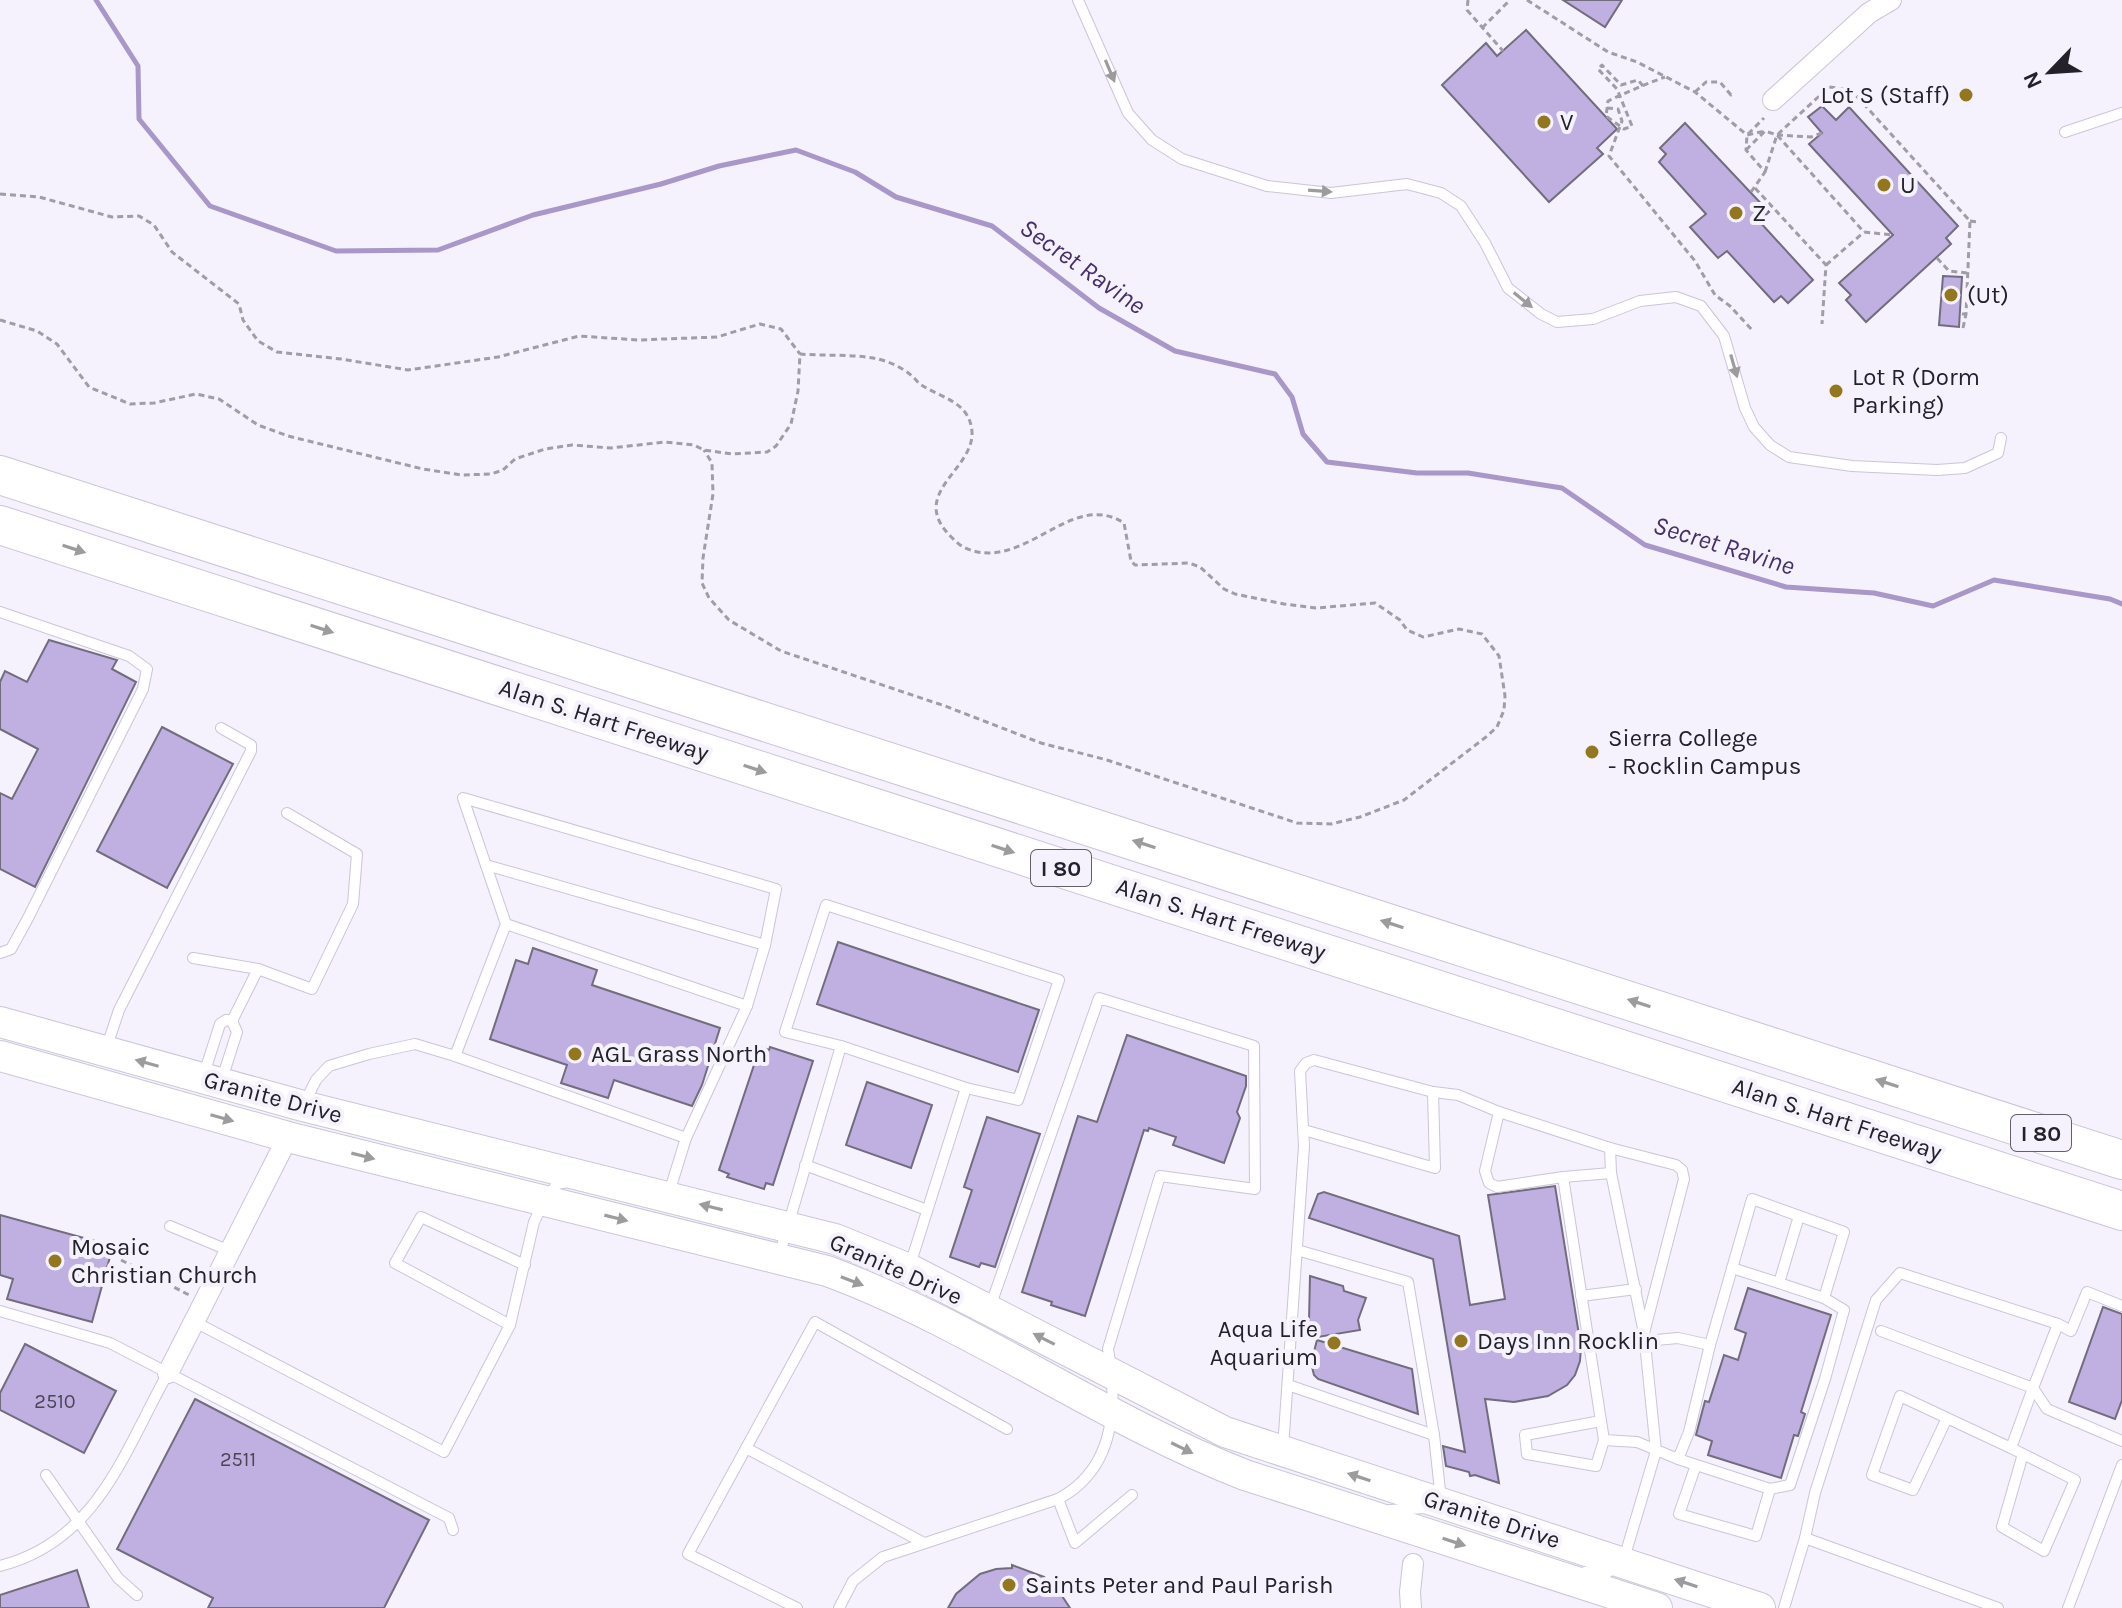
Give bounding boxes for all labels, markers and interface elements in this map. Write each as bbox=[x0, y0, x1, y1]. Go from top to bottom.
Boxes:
north arrow bbox=[2010, 32, 2090, 112]
one-way arrow bbox=[1103, 59, 1116, 83]
text: N bbox=[2018, 67, 2048, 93]
place label: Lot S (Staff) bbox=[1820, 81, 1950, 109]
marker: Lot S (Staff) bbox=[1957, 86, 1975, 104]
place label: V bbox=[1560, 108, 1574, 136]
marker: V bbox=[1535, 113, 1553, 131]
place label: U bbox=[1900, 171, 1916, 199]
marker: U bbox=[1875, 176, 1893, 194]
one-way arrow bbox=[1308, 185, 1333, 198]
place label: Z bbox=[1752, 199, 1766, 227]
marker: Z bbox=[1727, 204, 1745, 222]
water label: Secret Ravine bbox=[1014, 212, 1151, 321]
place label: (Ut) bbox=[1967, 281, 2009, 309]
marker: (Ut) bbox=[1942, 286, 1960, 304]
one-way arrow bbox=[1513, 291, 1533, 307]
one-way arrow bbox=[1728, 354, 1741, 378]
place label: Lot R (Dorm Parking) bbox=[1852, 363, 1980, 419]
marker: Lot R (Dorm Parking) bbox=[1827, 382, 1845, 400]
water label: Secret Ravine bbox=[1650, 509, 1798, 582]
one-way arrow bbox=[63, 543, 87, 555]
one-way arrow bbox=[310, 623, 334, 635]
street label: Alan S. Hart Freeway bbox=[496, 673, 712, 767]
place label: Sierra College - Rocklin Campus bbox=[1608, 724, 1801, 780]
marker: Sierra College - Rocklin Campus bbox=[1583, 743, 1601, 761]
one-way arrow bbox=[744, 763, 768, 776]
one-way arrow bbox=[1132, 837, 1156, 850]
one-way arrow bbox=[991, 843, 1015, 856]
road number: I 80 bbox=[1031, 850, 1091, 886]
street label: Alan S. Hart Freeway bbox=[1113, 872, 1329, 966]
one-way arrow bbox=[1379, 917, 1403, 929]
one-way arrow bbox=[1627, 997, 1651, 1009]
place label: AGL Grass North bbox=[591, 1040, 767, 1068]
marker: AGL Grass North bbox=[566, 1045, 584, 1063]
one-way arrow bbox=[135, 1056, 160, 1068]
street label: Granite Drive bbox=[201, 1065, 345, 1129]
street label: Alan S. Hart Freeway bbox=[1729, 1072, 1945, 1166]
one-way arrow bbox=[1874, 1077, 1898, 1089]
one-way arrow bbox=[211, 1112, 235, 1125]
road number: I 80 bbox=[2011, 1115, 2071, 1151]
one-way arrow bbox=[351, 1150, 376, 1162]
one-way arrow bbox=[698, 1200, 723, 1212]
one-way arrow bbox=[603, 1213, 628, 1225]
street label: Granite Drive bbox=[825, 1227, 967, 1311]
place label: Mosaic Christian Church bbox=[71, 1233, 257, 1289]
marker: Mosaic Christian Church bbox=[46, 1252, 64, 1270]
one-way arrow bbox=[840, 1275, 864, 1288]
place label: Aqua Life Aquarium bbox=[1210, 1315, 1318, 1371]
place label: Days Inn Rocklin bbox=[1477, 1327, 1659, 1355]
marker: Days Inn Rocklin bbox=[1452, 1332, 1470, 1350]
one-way arrow bbox=[1032, 1333, 1055, 1346]
marker: Aqua Life Aquarium bbox=[1325, 1334, 1343, 1352]
house number: 2510 bbox=[34, 1390, 76, 1413]
one-way arrow bbox=[1170, 1441, 1193, 1455]
house number: 2511 bbox=[220, 1448, 256, 1471]
one-way arrow bbox=[1347, 1470, 1371, 1482]
street label: Granite Drive bbox=[1420, 1484, 1564, 1554]
one-way arrow bbox=[1442, 1536, 1466, 1549]
place label: Saints Peter and Paul Parish bbox=[1025, 1571, 1334, 1599]
marker: Saints Peter and Paul Parish bbox=[1000, 1576, 1018, 1594]
one-way arrow bbox=[1674, 1577, 1698, 1589]

